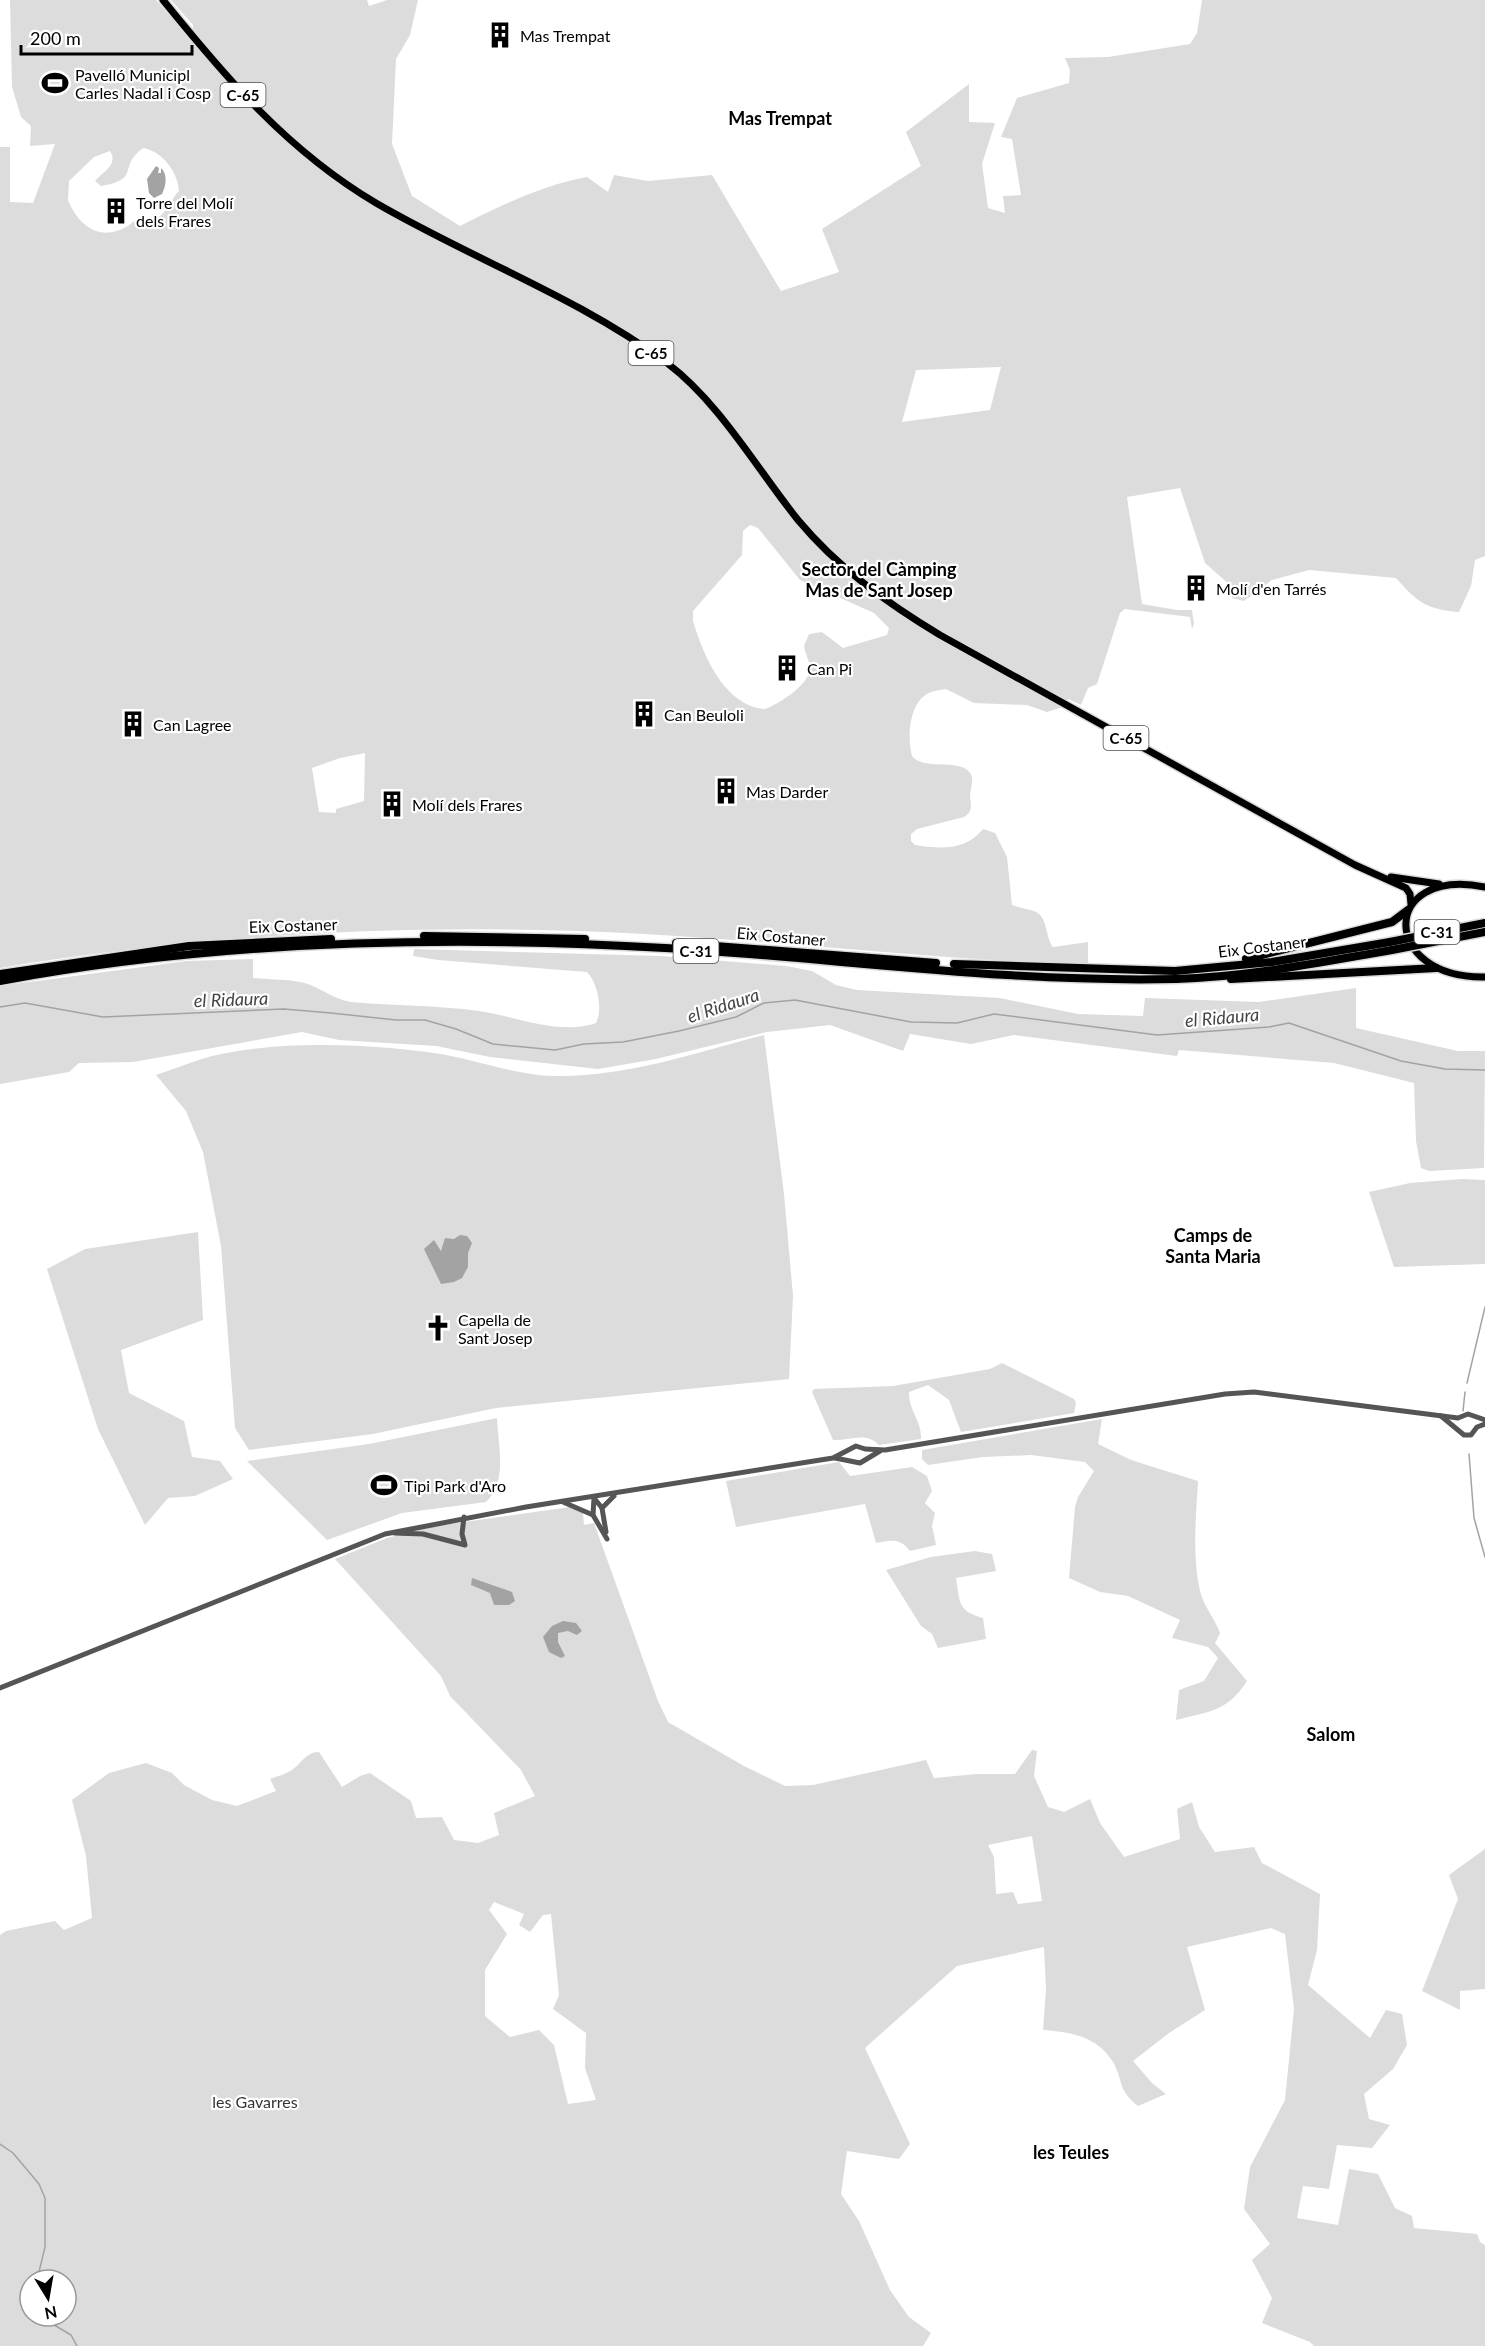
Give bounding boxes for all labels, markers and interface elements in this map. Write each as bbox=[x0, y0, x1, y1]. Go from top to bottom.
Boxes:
scale bar bbox=[21, 18, 192, 56]
building icon: Mas Trempat bbox=[485, 20, 515, 50]
place label: Mas Trempat bbox=[520, 26, 611, 45]
text: 200 m bbox=[30, 27, 81, 49]
place label: Pavelló Municipl Carles Nadal i Cosp bbox=[75, 65, 211, 102]
sports icon: Pavelló Municipl Carles Nadal i Cosp bbox=[40, 68, 70, 98]
road number: C-65 bbox=[220, 83, 266, 107]
district label: Mas Trempat bbox=[728, 107, 832, 129]
place label: Torre del Molí dels Frares bbox=[136, 193, 234, 230]
building icon: Torre del Molí dels Frares bbox=[101, 196, 131, 226]
road number: C-65 bbox=[628, 341, 674, 365]
district label: Sector del Càmping Mas de Sant Josep bbox=[801, 558, 957, 601]
building icon: Molí d'en Tarrés bbox=[1181, 573, 1211, 603]
place label: Molí d'en Tarrés bbox=[1216, 579, 1327, 598]
building icon: Can Pi bbox=[772, 653, 802, 683]
place label: Can Pi bbox=[807, 659, 852, 678]
building icon: Can Beuloli bbox=[629, 699, 659, 729]
place label: Can Beuloli bbox=[664, 705, 744, 724]
building icon: Can Lagree bbox=[118, 709, 148, 739]
place label: Can Lagree bbox=[153, 715, 232, 734]
road number: C-65 bbox=[1104, 726, 1148, 750]
building icon: Mas Darder bbox=[711, 776, 741, 806]
place label: Mas Darder bbox=[746, 782, 828, 801]
building icon: Molí dels Frares bbox=[377, 789, 407, 819]
place label: Molí dels Frares bbox=[412, 795, 523, 814]
street label: Eix Costaner bbox=[248, 914, 338, 936]
road number: C-31 bbox=[1414, 920, 1460, 944]
street label: Eix Costaner bbox=[736, 923, 826, 949]
street label: Eix Costaner bbox=[1217, 931, 1307, 961]
road number: C-31 bbox=[674, 939, 718, 963]
water label: el Ridaura bbox=[684, 983, 762, 1027]
water label: el Ridaura bbox=[193, 987, 269, 1011]
water label: el Ridaura bbox=[1184, 1003, 1260, 1031]
district label: Camps de Santa Maria bbox=[1165, 1224, 1261, 1267]
place label: Capella de Sant Josep bbox=[458, 1310, 533, 1347]
church icon: Capella de Sant Josep bbox=[423, 1313, 453, 1343]
sports icon: Tipi Park d'Aro bbox=[369, 1470, 399, 1500]
place label: Tipi Park d'Aro bbox=[404, 1476, 506, 1495]
district label: Salom bbox=[1307, 1723, 1355, 1745]
park label: les Gavarres bbox=[212, 2092, 298, 2111]
district label: les Teules bbox=[1033, 2141, 1109, 2163]
north arrow bbox=[18, 2268, 78, 2328]
text: N bbox=[43, 2303, 59, 2324]

